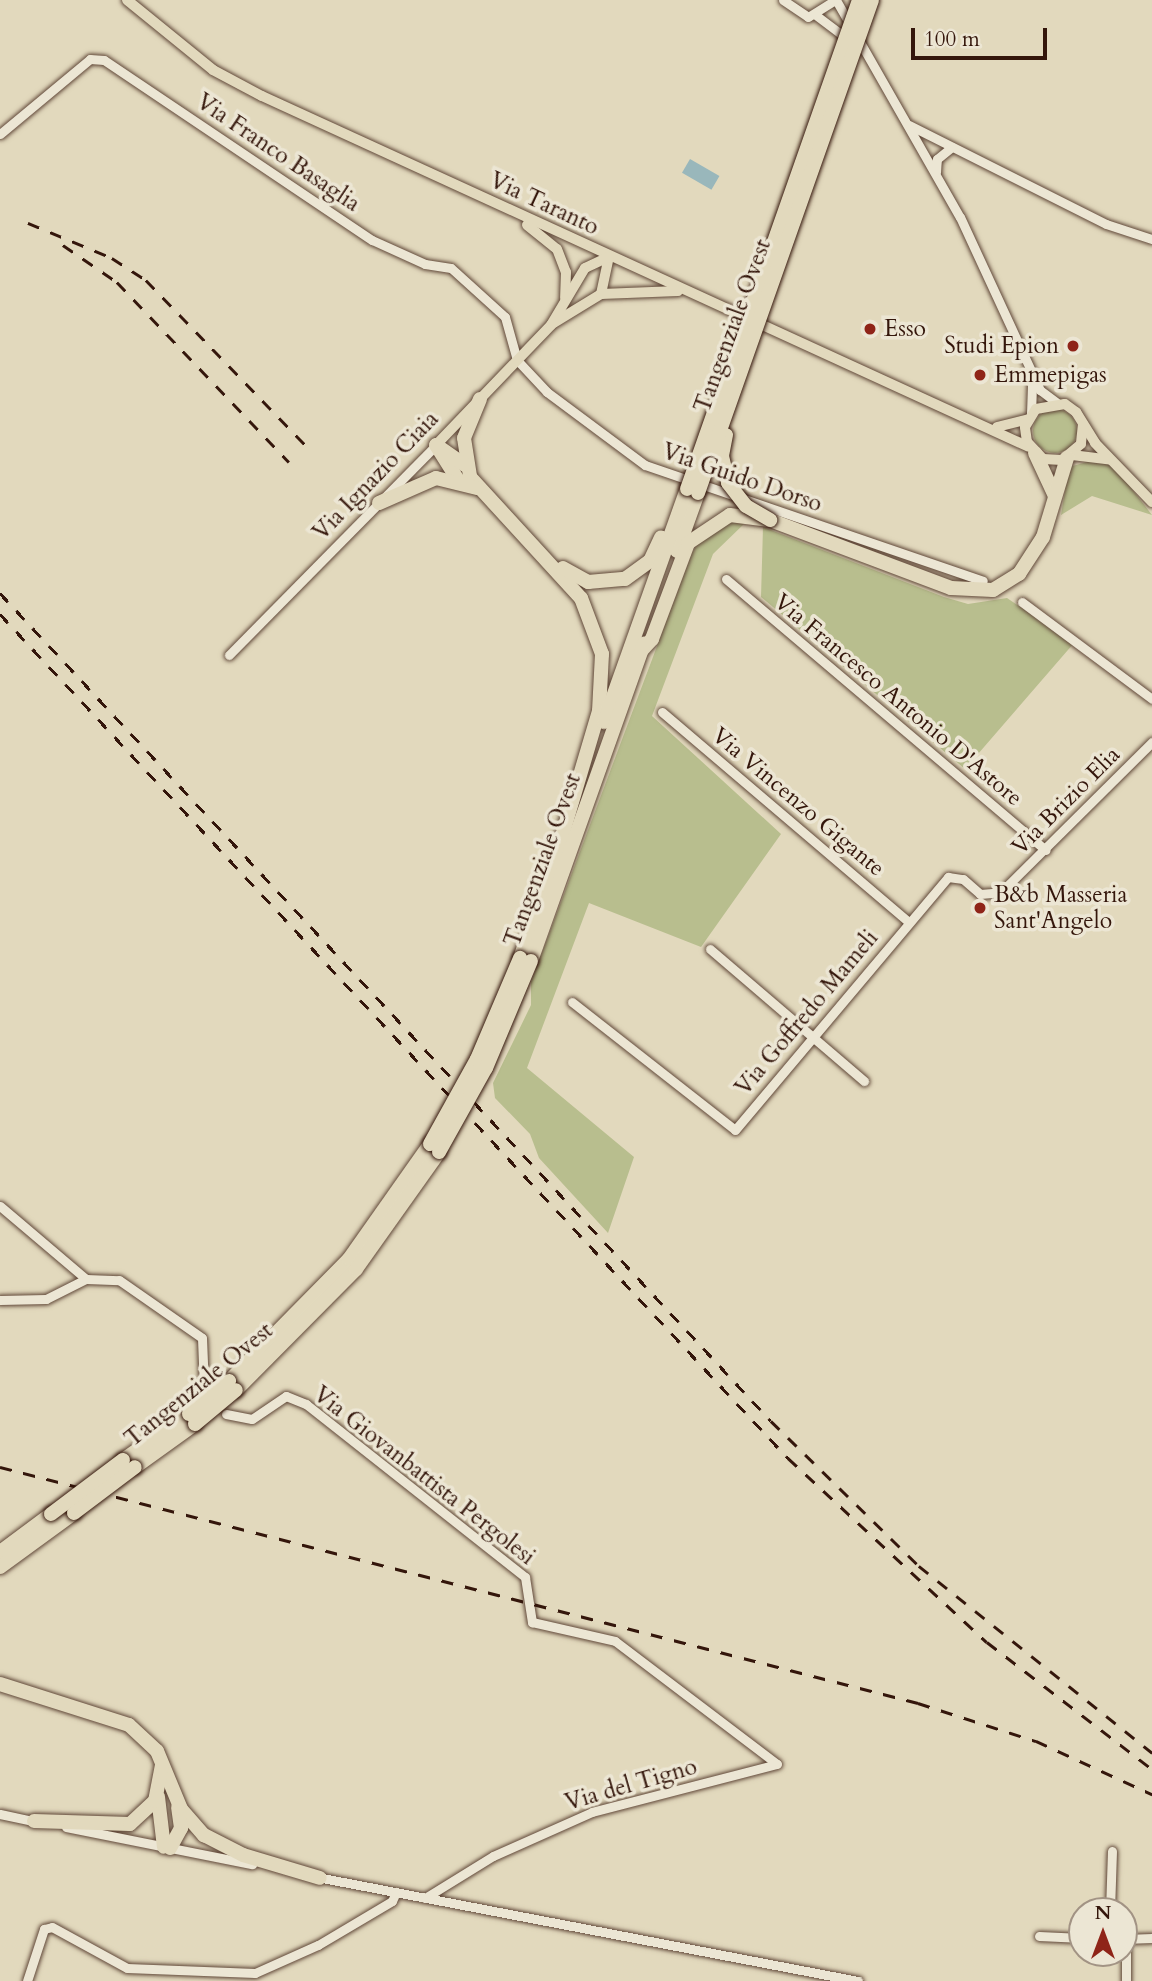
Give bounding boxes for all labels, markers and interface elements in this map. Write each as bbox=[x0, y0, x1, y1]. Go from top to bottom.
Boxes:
scale bar bbox=[914, 14, 1050, 58]
text: 100 m bbox=[924, 25, 980, 54]
street label: Via Franco Basaglia bbox=[191, 88, 365, 218]
street label: Via Taranto bbox=[485, 167, 603, 241]
street label: Tangenziale Ovest bbox=[689, 236, 777, 416]
place label: Esso bbox=[884, 315, 926, 343]
marker: Esso bbox=[862, 321, 878, 337]
place label: Studi Epion bbox=[944, 332, 1059, 360]
marker: Studi Epion bbox=[1065, 338, 1081, 354]
place label: Emmepigas bbox=[994, 361, 1107, 389]
marker: Emmepigas bbox=[972, 367, 988, 383]
street label: Via Ignazio Ciaia bbox=[307, 406, 445, 546]
street label: Via Guido Dorso bbox=[658, 438, 826, 518]
street label: Via Francesco Antonio D'Astore bbox=[768, 588, 1028, 812]
street label: Via Vincenzo Gigante bbox=[706, 722, 890, 882]
street label: Via Brizio Elia bbox=[1006, 741, 1126, 861]
street label: Tangenziale Ovest bbox=[499, 770, 587, 950]
place label: B&b Masseria Sant'Angelo bbox=[994, 881, 1127, 935]
marker: B&b Masseria Sant'Angelo bbox=[972, 900, 988, 916]
street label: Via Goffredo Mameli bbox=[730, 925, 884, 1101]
street label: Tangenziale Ovest bbox=[119, 1317, 279, 1453]
street label: Via Giovanbattista Pergolesi bbox=[308, 1381, 540, 1571]
street label: Via del Tigno bbox=[562, 1753, 700, 1817]
north arrow bbox=[1068, 1897, 1138, 1967]
text: N bbox=[1095, 1900, 1111, 1926]

